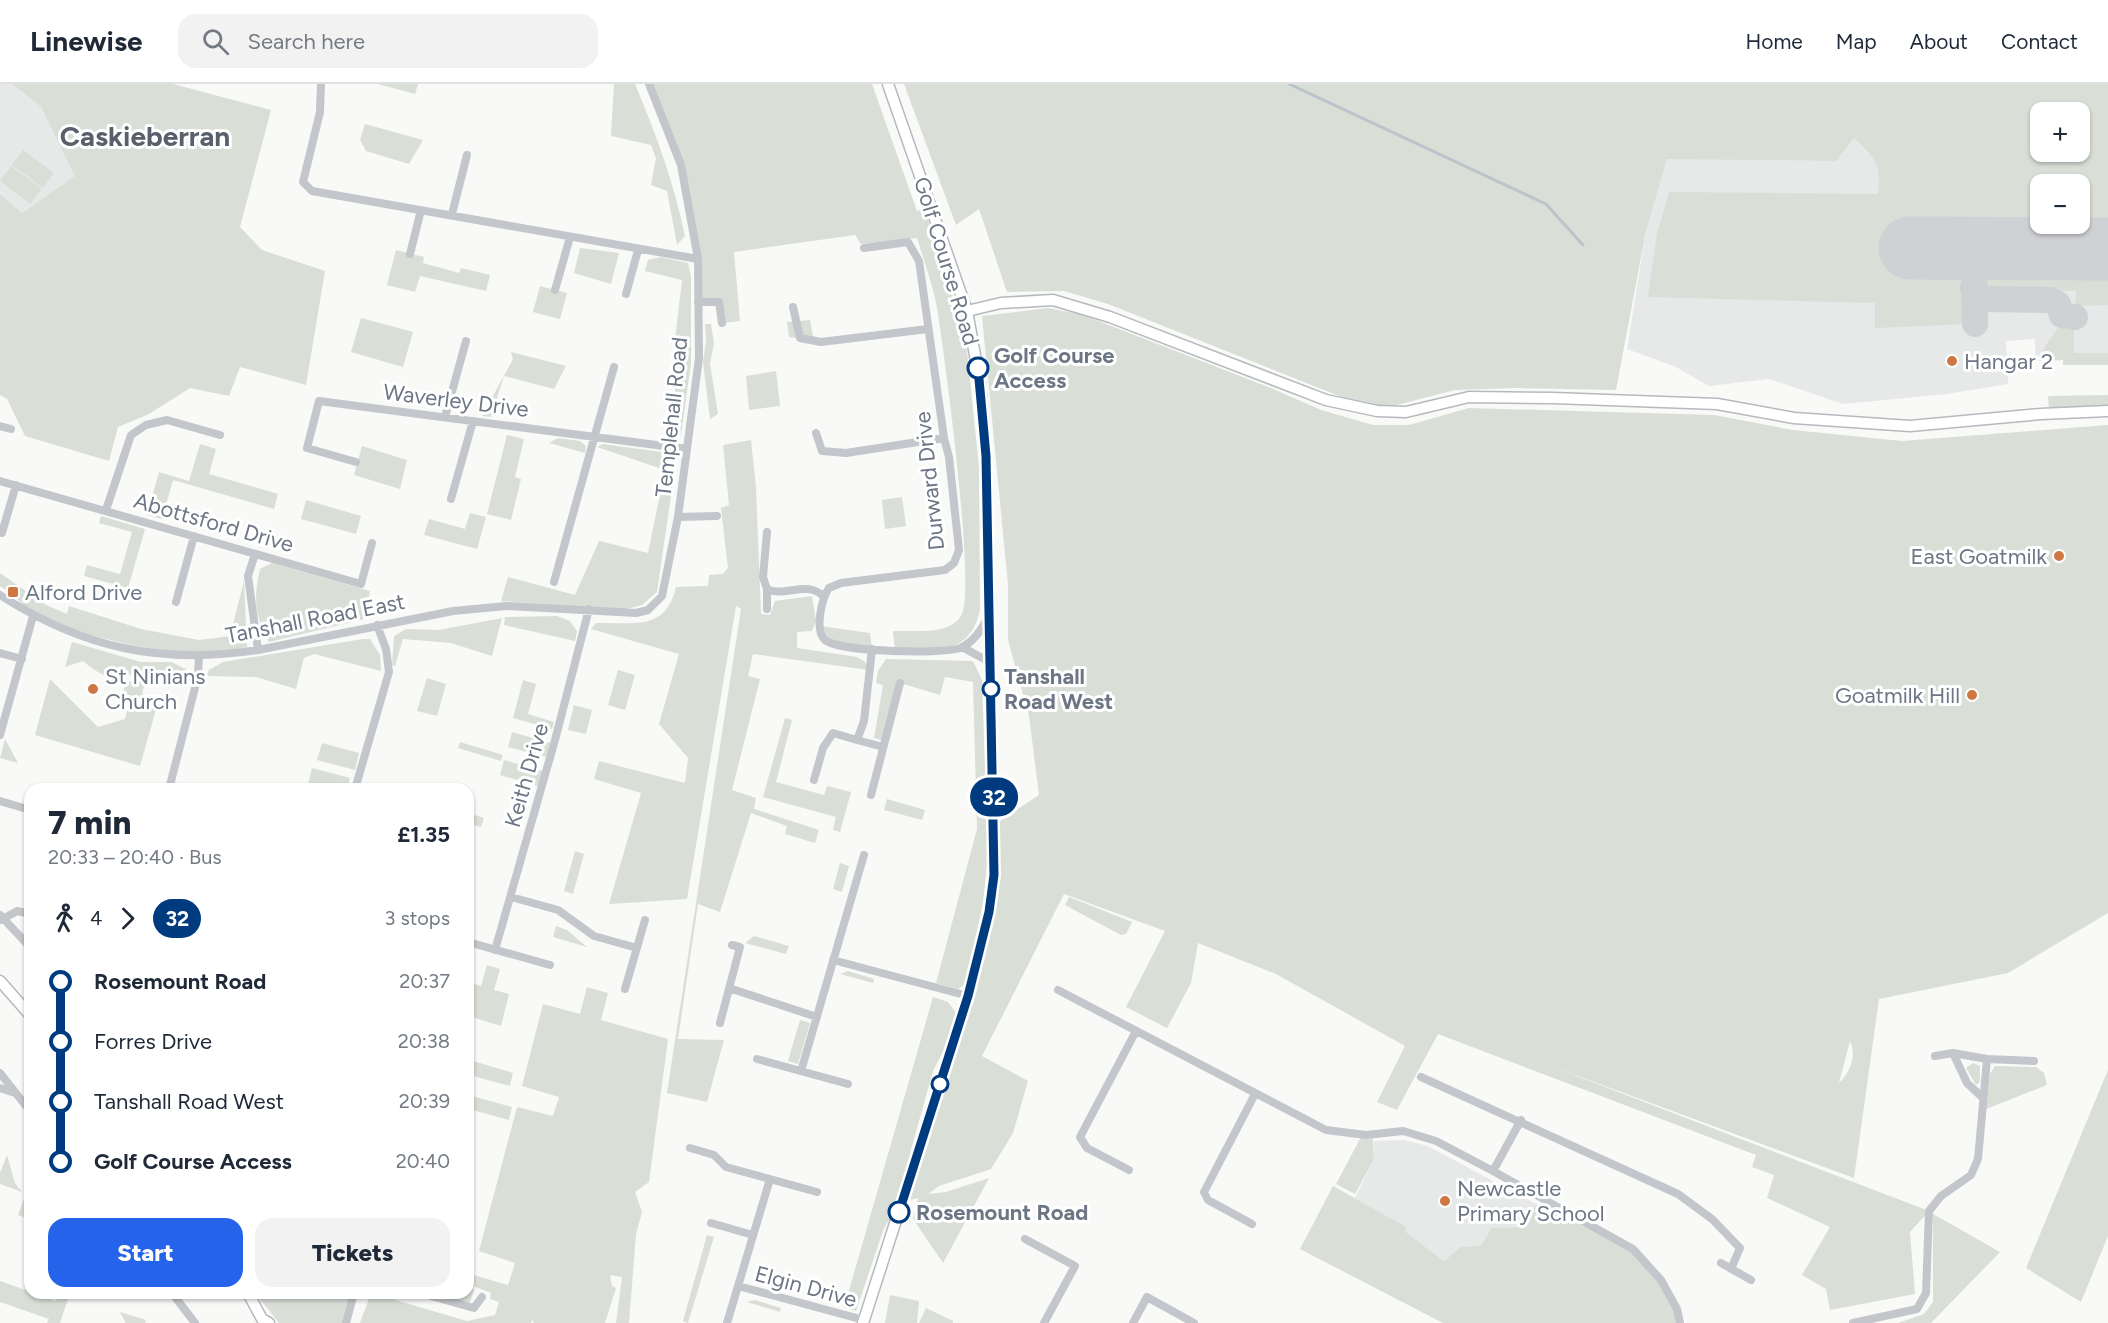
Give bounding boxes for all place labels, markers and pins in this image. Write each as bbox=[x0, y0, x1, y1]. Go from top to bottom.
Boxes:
place label: Golf Course Access bbox=[994, 342, 1114, 394]
place label: Hangar 2 bbox=[1964, 348, 2053, 375]
marker: Hangar 2 bbox=[1945, 354, 1959, 368]
marker: Golf Course Access bbox=[967, 357, 989, 379]
place label: East Goatmilk bbox=[1910, 543, 2047, 570]
marker: East Goatmilk bbox=[2052, 549, 2066, 563]
place label: Alford Drive bbox=[25, 579, 142, 606]
marker: Alford Drive bbox=[6, 585, 20, 599]
place label: St Ninians Church bbox=[105, 663, 206, 715]
place label: Tanshall Road West bbox=[1004, 663, 1113, 715]
marker: Tanshall Road West bbox=[982, 680, 1000, 698]
marker: St Ninians Church bbox=[86, 682, 100, 696]
place label: Goatmilk Hill bbox=[1835, 682, 1960, 709]
marker: Goatmilk Hill bbox=[1965, 688, 1979, 702]
unlabelled marker bbox=[931, 1075, 949, 1093]
place label: Newcastle Primary School bbox=[1457, 1175, 1605, 1227]
marker: Newcastle Primary School bbox=[1438, 1194, 1452, 1208]
place label: Rosemount Road bbox=[916, 1199, 1088, 1226]
marker: Rosemount Road bbox=[888, 1201, 910, 1223]

